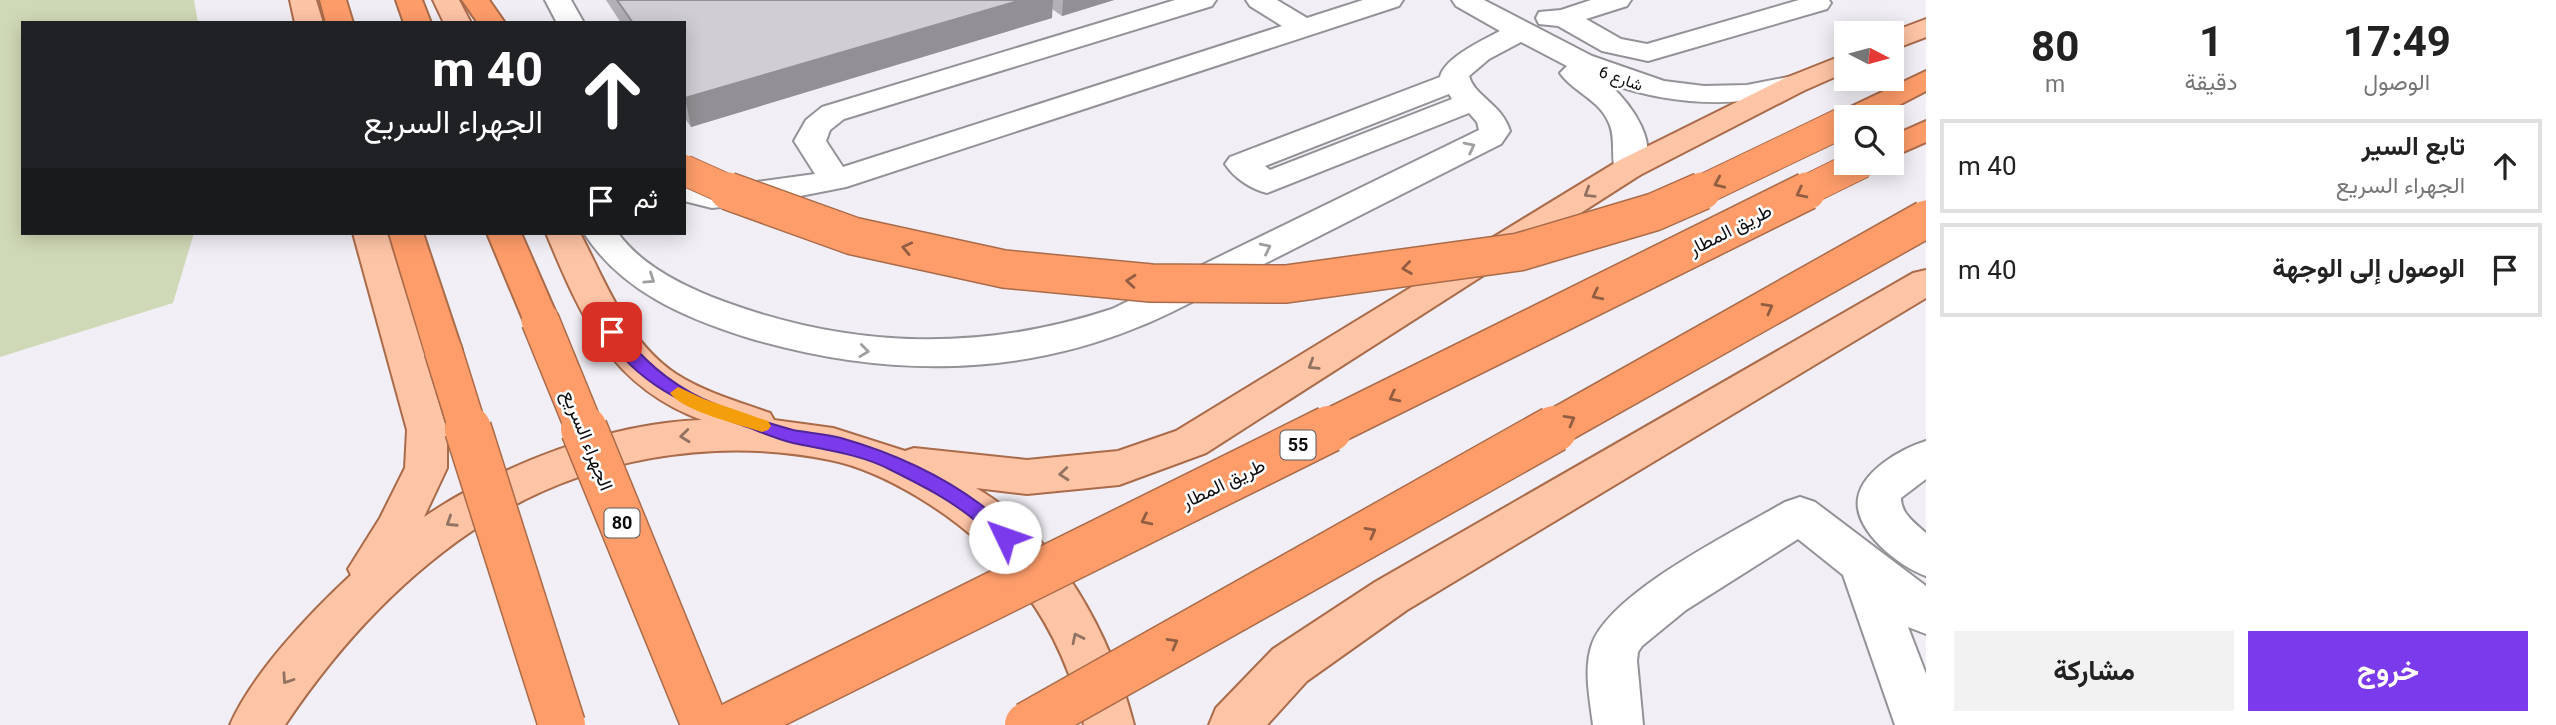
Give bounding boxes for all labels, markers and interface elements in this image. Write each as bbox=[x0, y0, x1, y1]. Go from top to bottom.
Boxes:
text: 1 bbox=[2199, 17, 2223, 66]
text: 17:49 bbox=[2343, 17, 2451, 66]
north arrow bbox=[1834, 21, 1904, 91]
map controls bbox=[1834, 21, 1904, 175]
text: 80 bbox=[2031, 22, 2079, 71]
text: 40 m bbox=[432, 41, 543, 98]
icon: ahead bbox=[567, 49, 658, 140]
street label: شارع 6 bbox=[1596, 62, 1645, 97]
text: دقيقة bbox=[2184, 69, 2238, 96]
text: الوصول bbox=[2364, 69, 2430, 96]
text: m bbox=[2045, 71, 2065, 98]
text: الجهراء السريع bbox=[363, 103, 543, 141]
button: search bbox=[1834, 105, 1904, 175]
text: تابع السير bbox=[2362, 131, 2465, 161]
one-way arrow bbox=[1463, 142, 1475, 156]
icon: ahead bbox=[2486, 147, 2524, 185]
text: 40 m bbox=[1958, 151, 2017, 181]
text: الجهراء السريع bbox=[2336, 172, 2465, 199]
one-way arrow bbox=[1714, 175, 1726, 189]
icon: arrive bbox=[582, 182, 620, 220]
text: ثم bbox=[634, 184, 658, 214]
one-way arrow bbox=[1584, 184, 1597, 197]
one-way arrow bbox=[1796, 185, 1808, 199]
street label: طريق المطار bbox=[1684, 199, 1776, 261]
one-way arrow bbox=[901, 241, 913, 256]
one-way arrow bbox=[1259, 243, 1271, 257]
icon: arrive bbox=[2486, 251, 2524, 289]
text: الوصول إلى الوجهة bbox=[2272, 253, 2465, 283]
text: 40 m bbox=[1958, 255, 2017, 285]
one-way arrow bbox=[1401, 260, 1413, 275]
one-way arrow bbox=[642, 271, 655, 283]
one-way arrow bbox=[1125, 274, 1136, 289]
one-way arrow bbox=[1592, 287, 1604, 301]
pin bbox=[582, 302, 642, 362]
one-way arrow bbox=[1761, 303, 1773, 316]
icon: arrive bbox=[593, 313, 631, 351]
one-way arrow bbox=[858, 343, 870, 358]
one-way arrow bbox=[1308, 357, 1321, 370]
street label: الجهراء السريع bbox=[555, 386, 618, 495]
one-way arrow bbox=[1389, 389, 1401, 403]
one-way arrow bbox=[1562, 415, 1575, 428]
one-way arrow bbox=[679, 428, 691, 443]
road number: 55 bbox=[1280, 430, 1316, 460]
street label: طريق المطار bbox=[1177, 453, 1269, 514]
one-way arrow bbox=[1058, 466, 1069, 481]
position arrow bbox=[968, 500, 1042, 574]
road number: 80 bbox=[604, 508, 640, 538]
one-way arrow bbox=[1141, 512, 1153, 526]
one-way arrow bbox=[446, 514, 459, 527]
one-way arrow bbox=[1364, 527, 1377, 540]
button: مشاركة bbox=[1954, 631, 2234, 711]
button: خروج bbox=[2248, 631, 2528, 711]
one-way arrow bbox=[1071, 633, 1085, 645]
one-way arrow bbox=[1166, 638, 1179, 651]
one-way arrow bbox=[282, 671, 295, 684]

